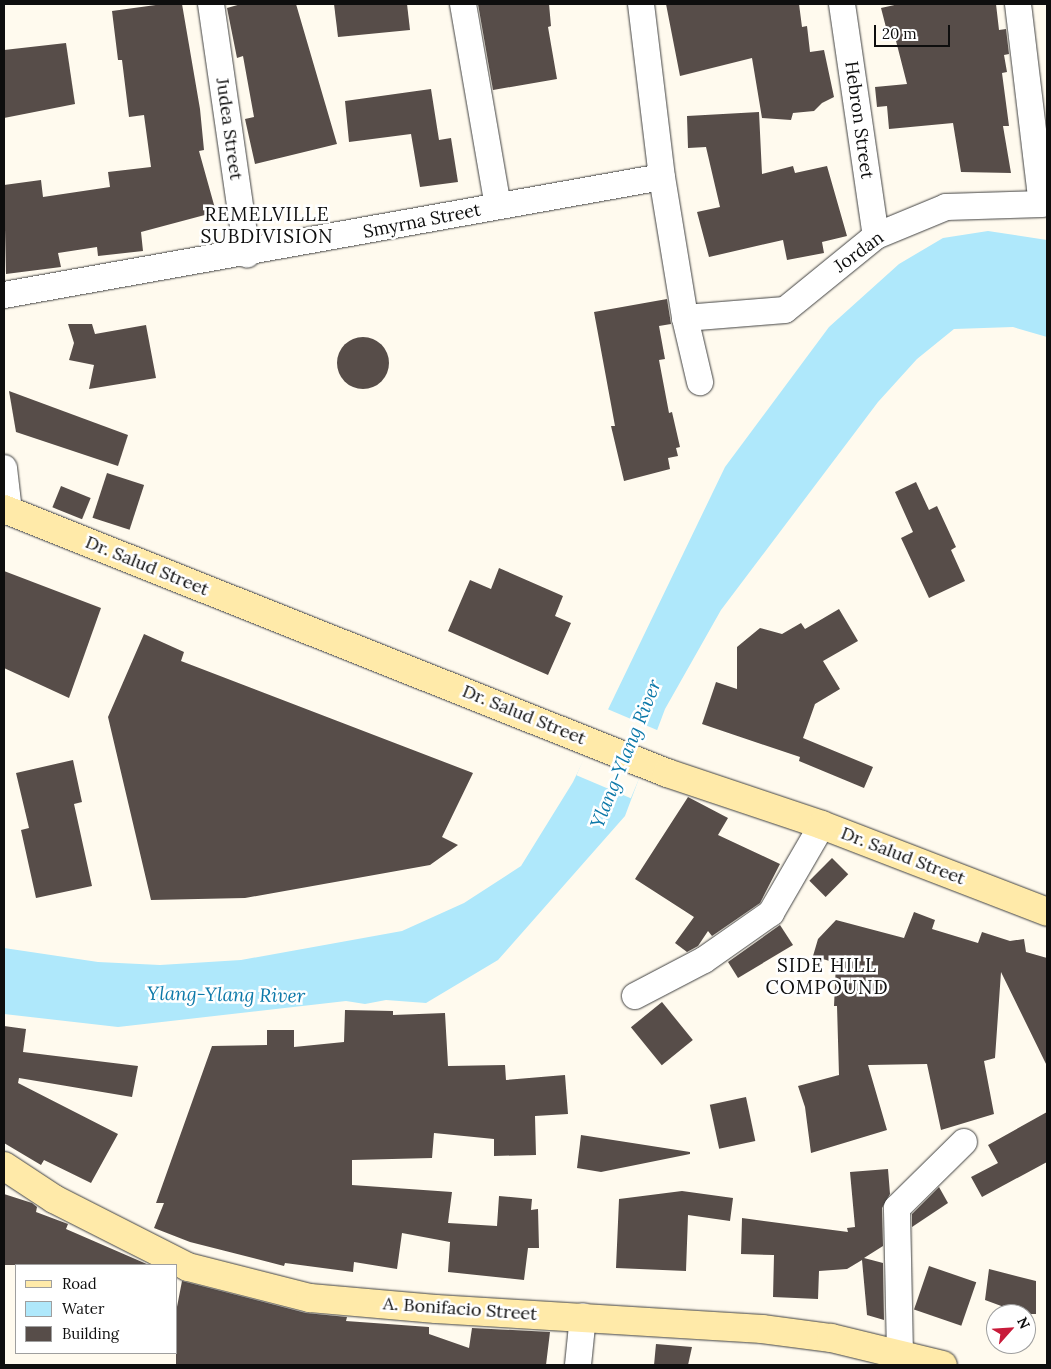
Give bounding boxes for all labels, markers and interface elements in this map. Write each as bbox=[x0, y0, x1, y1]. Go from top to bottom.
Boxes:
scale bar bbox=[876, 15, 952, 47]
text: 20 m bbox=[882, 24, 917, 43]
street label: Hebron Street bbox=[840, 60, 878, 180]
street label: Judea Street bbox=[211, 77, 247, 181]
street label: Smyrna Street bbox=[361, 199, 483, 243]
district label: REMELVILLE SUBDIVISION bbox=[199, 204, 335, 248]
street label: Jordan bbox=[830, 227, 888, 277]
street label: Dr. Salud Street bbox=[82, 531, 212, 601]
water label: Ylang-Ylang River bbox=[586, 676, 666, 832]
street label: Dr. Salud Street bbox=[459, 680, 589, 750]
street label: Dr. Salud Street bbox=[838, 822, 968, 890]
district label: SIDE HILL COMPOUND bbox=[764, 955, 890, 999]
water label: Ylang-Ylang River bbox=[147, 982, 305, 1008]
legend bbox=[15, 1264, 178, 1354]
text: Road bbox=[62, 1274, 97, 1293]
street label: A. Bonifacio Street bbox=[382, 1293, 538, 1325]
text: Water bbox=[62, 1299, 104, 1318]
north arrow bbox=[986, 1304, 1036, 1354]
text: N bbox=[1013, 1314, 1034, 1332]
text: Building bbox=[62, 1324, 119, 1343]

